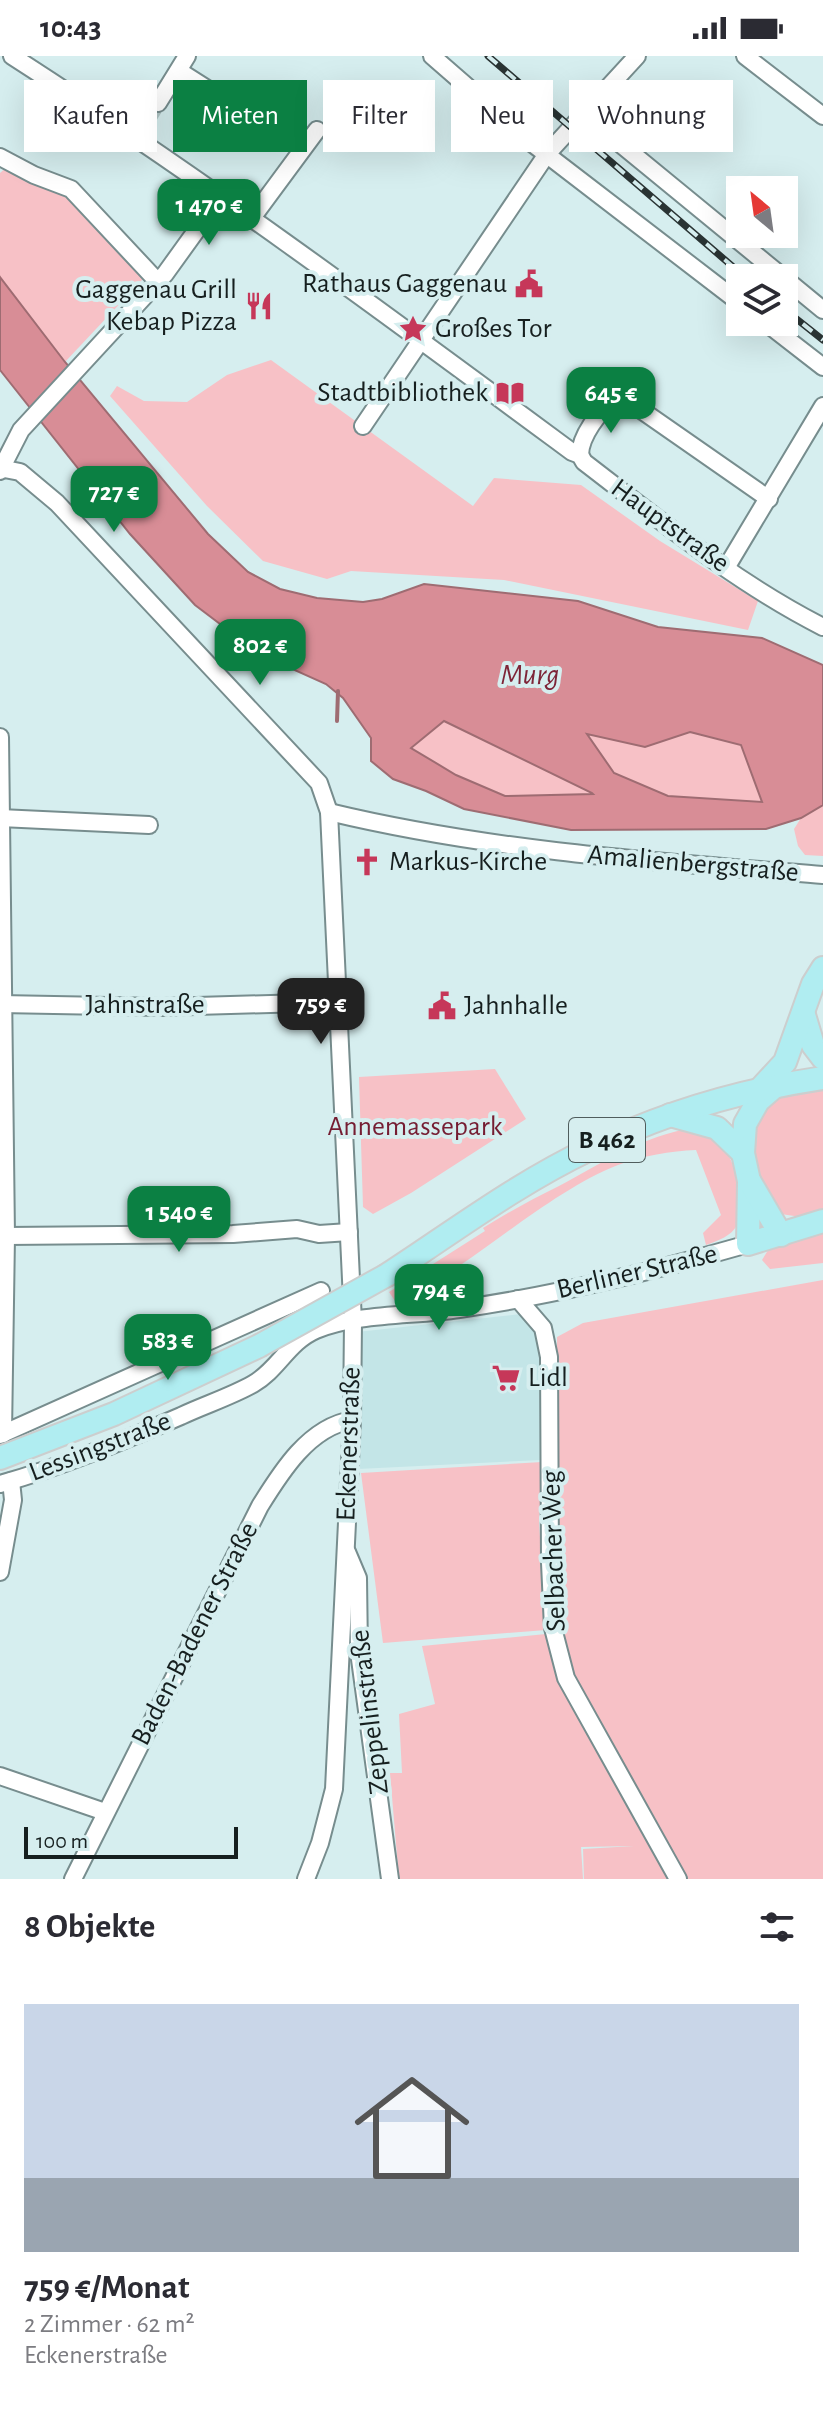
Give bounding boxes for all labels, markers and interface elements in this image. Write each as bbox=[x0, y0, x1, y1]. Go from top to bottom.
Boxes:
text: 10:43 bbox=[40, 13, 101, 43]
chip: Kaufen bbox=[24, 80, 157, 152]
chip: Mieten bbox=[173, 80, 307, 152]
chip: Filter bbox=[323, 80, 435, 152]
chip: Neu bbox=[451, 80, 553, 152]
chip: Wohnung bbox=[569, 80, 733, 152]
north arrow bbox=[726, 176, 798, 248]
map controls bbox=[726, 176, 798, 336]
pin: 1 470 € bbox=[135, 179, 283, 247]
text: 1 470 € bbox=[175, 192, 243, 218]
button: layers bbox=[726, 264, 798, 336]
public building icon: Rathaus Gaggenau bbox=[514, 269, 544, 299]
place label: Rathaus Gaggenau bbox=[302, 270, 507, 298]
place label: Gaggenau Grill Kebap Pizza bbox=[75, 276, 237, 336]
restaurant icon: Gaggenau Grill Kebap Pizza bbox=[244, 291, 274, 321]
place icon: Großes Tor bbox=[398, 314, 428, 344]
place label: Großes Tor bbox=[435, 315, 552, 343]
pin: 645 € bbox=[555, 367, 667, 435]
library icon: Stadtbibliothek bbox=[495, 378, 525, 408]
place label: Stadtbibliothek bbox=[317, 379, 488, 407]
text: 645 € bbox=[585, 380, 637, 406]
pin: 727 € bbox=[58, 466, 170, 534]
street label: Hauptstraße bbox=[606, 474, 734, 578]
text: 727 € bbox=[89, 479, 139, 505]
pin: 802 € bbox=[204, 619, 316, 687]
text: 802 € bbox=[233, 632, 287, 658]
water label: Murg bbox=[500, 660, 560, 690]
street label: Amalienbergstraße bbox=[586, 841, 800, 887]
church icon: Markus-Kirche bbox=[352, 847, 382, 877]
place label: Markus-Kirche bbox=[389, 848, 547, 876]
pin: 759 € bbox=[265, 978, 377, 1046]
street label: Jahnstraße bbox=[85, 991, 205, 1019]
text: 759 € bbox=[295, 991, 347, 1017]
public building icon: Jahnhalle bbox=[427, 991, 457, 1021]
place label: Jahnhalle bbox=[464, 992, 568, 1020]
park label: Annemassepark bbox=[327, 1113, 503, 1141]
road number: B 462 bbox=[569, 1118, 645, 1162]
pin: 1 540 € bbox=[105, 1186, 253, 1254]
text: 1 540 € bbox=[145, 1199, 213, 1225]
street label: Berliner Straße bbox=[554, 1240, 720, 1304]
pin: 794 € bbox=[383, 1264, 495, 1332]
text: 794 € bbox=[413, 1277, 465, 1303]
pin: 583 € bbox=[112, 1314, 224, 1382]
text: 583 € bbox=[142, 1327, 194, 1353]
supermarket icon: Lidl bbox=[491, 1363, 521, 1393]
place label: Lidl bbox=[528, 1364, 568, 1392]
street label: Eckenerstraße bbox=[332, 1366, 366, 1522]
street label: Lessingstraße bbox=[25, 1407, 175, 1487]
street label: Selbacher Weg bbox=[537, 1469, 571, 1632]
street label: Baden-Badener Straße bbox=[127, 1518, 263, 1750]
street label: Zeppelinstraße bbox=[346, 1628, 394, 1796]
scale bar bbox=[24, 1823, 238, 1859]
text: 100 m bbox=[36, 1830, 88, 1852]
icon: filters bbox=[755, 1905, 799, 1949]
text: 8 Objekte bbox=[24, 1910, 155, 1944]
icon: home bbox=[340, 2056, 484, 2200]
text: 759 €/Monat bbox=[24, 2271, 189, 2305]
text: 2 Zimmer · 62 m² bbox=[24, 2311, 195, 2337]
text: Eckenerstraße bbox=[24, 2342, 168, 2368]

